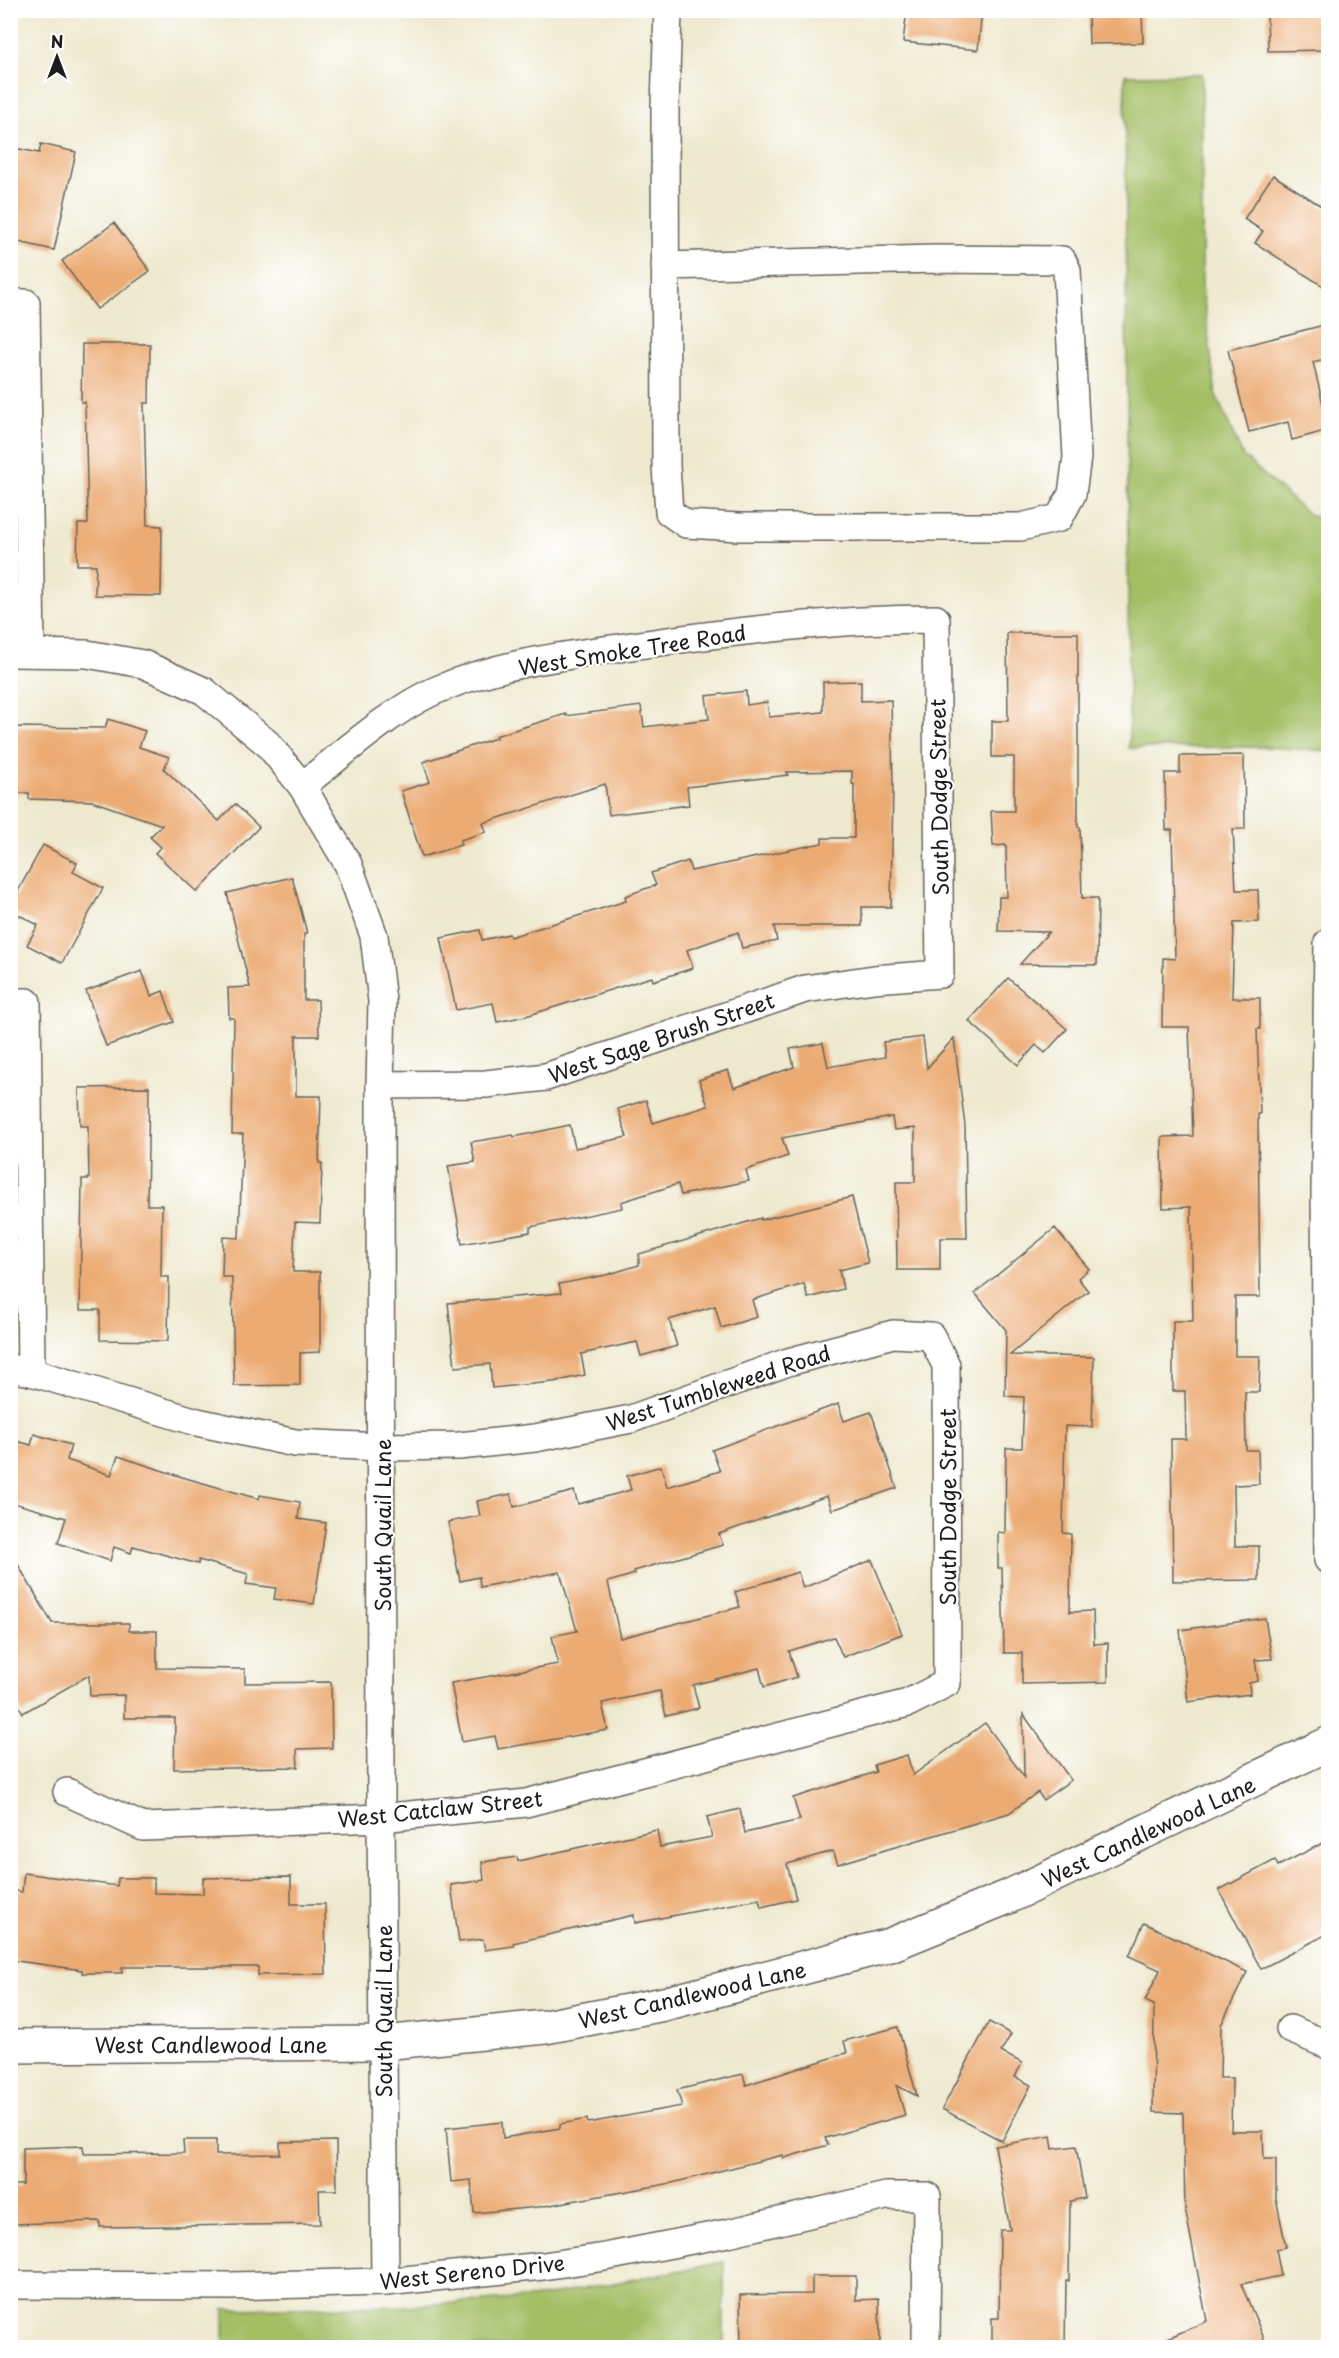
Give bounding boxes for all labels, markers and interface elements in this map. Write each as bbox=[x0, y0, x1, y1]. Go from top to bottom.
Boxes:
north arrow bbox=[27, 27, 87, 87]
text: N bbox=[51, 29, 63, 53]
street label: West Smoke Tree Road bbox=[516, 615, 748, 683]
street label: South Dodge Street bbox=[920, 698, 956, 896]
street label: West Sage Brush Street bbox=[544, 983, 778, 1091]
street label: West Tumbleweed Road bbox=[602, 1336, 834, 1438]
street label: South Dodge Street bbox=[931, 1408, 963, 1606]
street label: South Quail Lane bbox=[366, 1439, 398, 1611]
street label: West Candlewood Lane bbox=[1036, 1767, 1260, 1895]
street label: West Catclaw Street bbox=[336, 1781, 544, 1835]
street label: South Quail Lane bbox=[367, 1925, 399, 2097]
street label: West Candlewood Lane bbox=[575, 1952, 809, 2036]
street label: West Candlewood Lane bbox=[95, 2028, 327, 2060]
street label: West Sereno Drive bbox=[378, 2245, 566, 2297]

